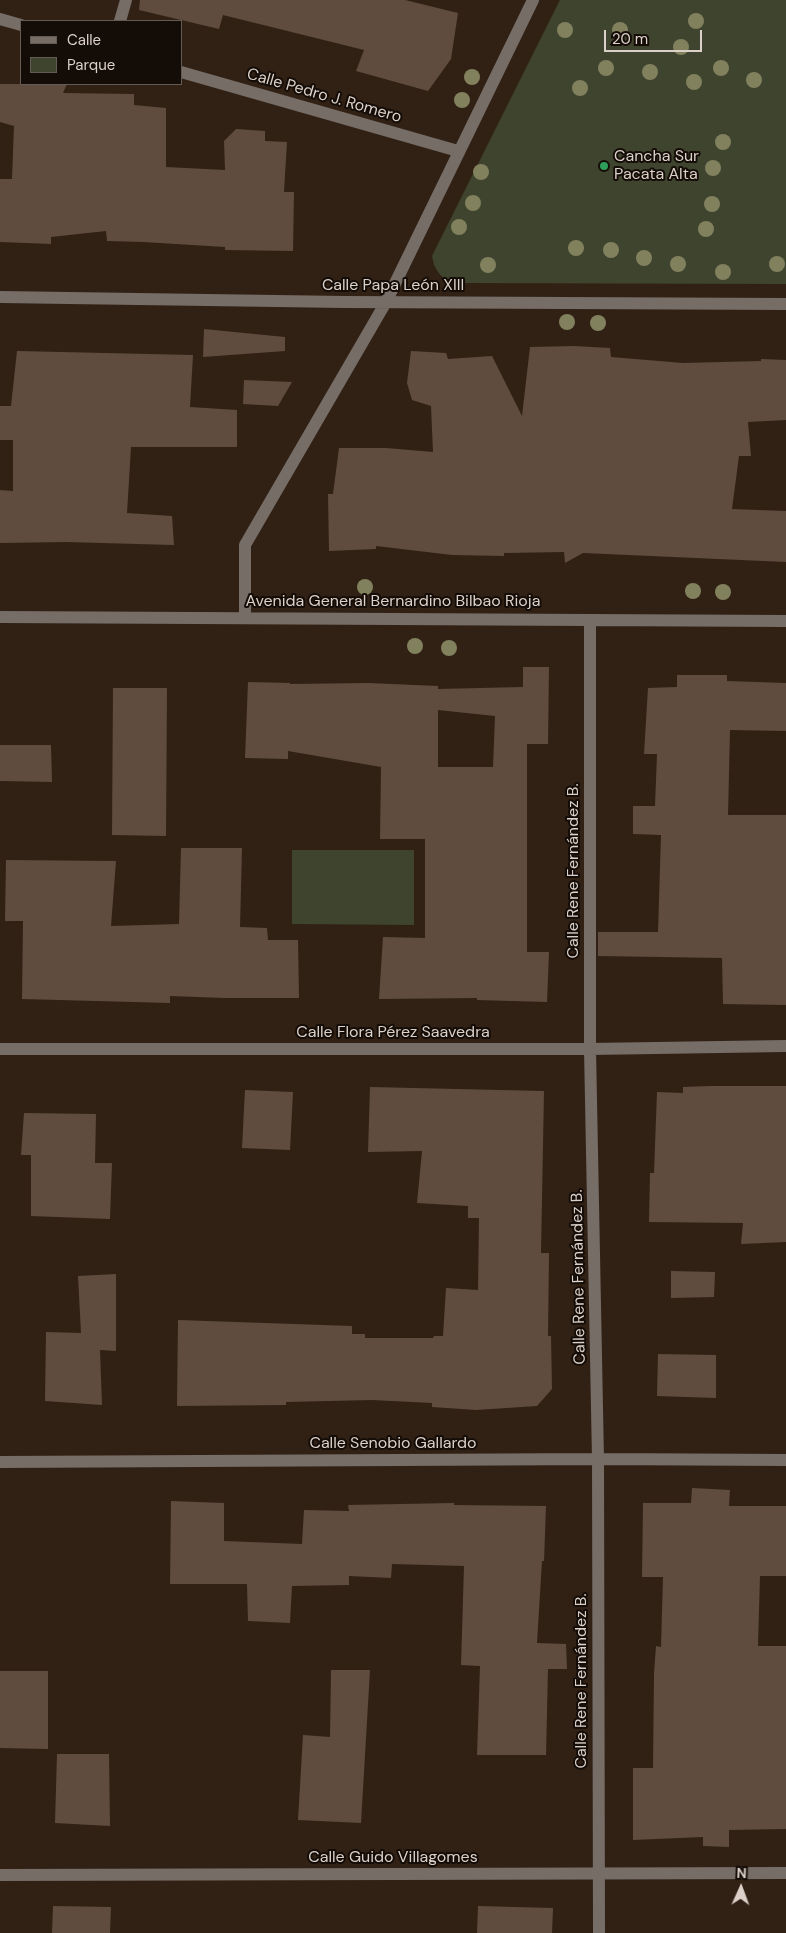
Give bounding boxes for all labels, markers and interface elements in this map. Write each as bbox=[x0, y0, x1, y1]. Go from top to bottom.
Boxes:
legend bbox=[20, 20, 182, 85]
scale bar bbox=[606, 20, 704, 52]
text: 20 m bbox=[612, 29, 648, 49]
text: Calle bbox=[67, 30, 101, 50]
text: Parque bbox=[67, 55, 115, 75]
street label: Calle Pedro J. Romero bbox=[244, 65, 404, 127]
place label: Cancha Sur Pacata Alta bbox=[614, 147, 699, 185]
marker: Cancha Sur Pacata Alta bbox=[598, 160, 610, 172]
street label: Calle Papa León XIII bbox=[322, 276, 464, 296]
street label: Avenida General Bernardino Bilbao Rioja bbox=[246, 592, 540, 612]
street label: Calle Rene Fernández B. bbox=[564, 783, 584, 959]
street label: Calle Flora Pérez Saavedra bbox=[296, 1023, 490, 1043]
street label: Calle Rene Fernández B. bbox=[568, 1189, 590, 1365]
street label: Calle Senobio Gallardo bbox=[309, 1434, 477, 1454]
street label: Calle Rene Fernández B. bbox=[572, 1593, 592, 1769]
street label: Calle Guido Villagomes bbox=[308, 1848, 478, 1868]
north arrow bbox=[716, 1863, 766, 1913]
text: N bbox=[736, 1864, 747, 1882]

